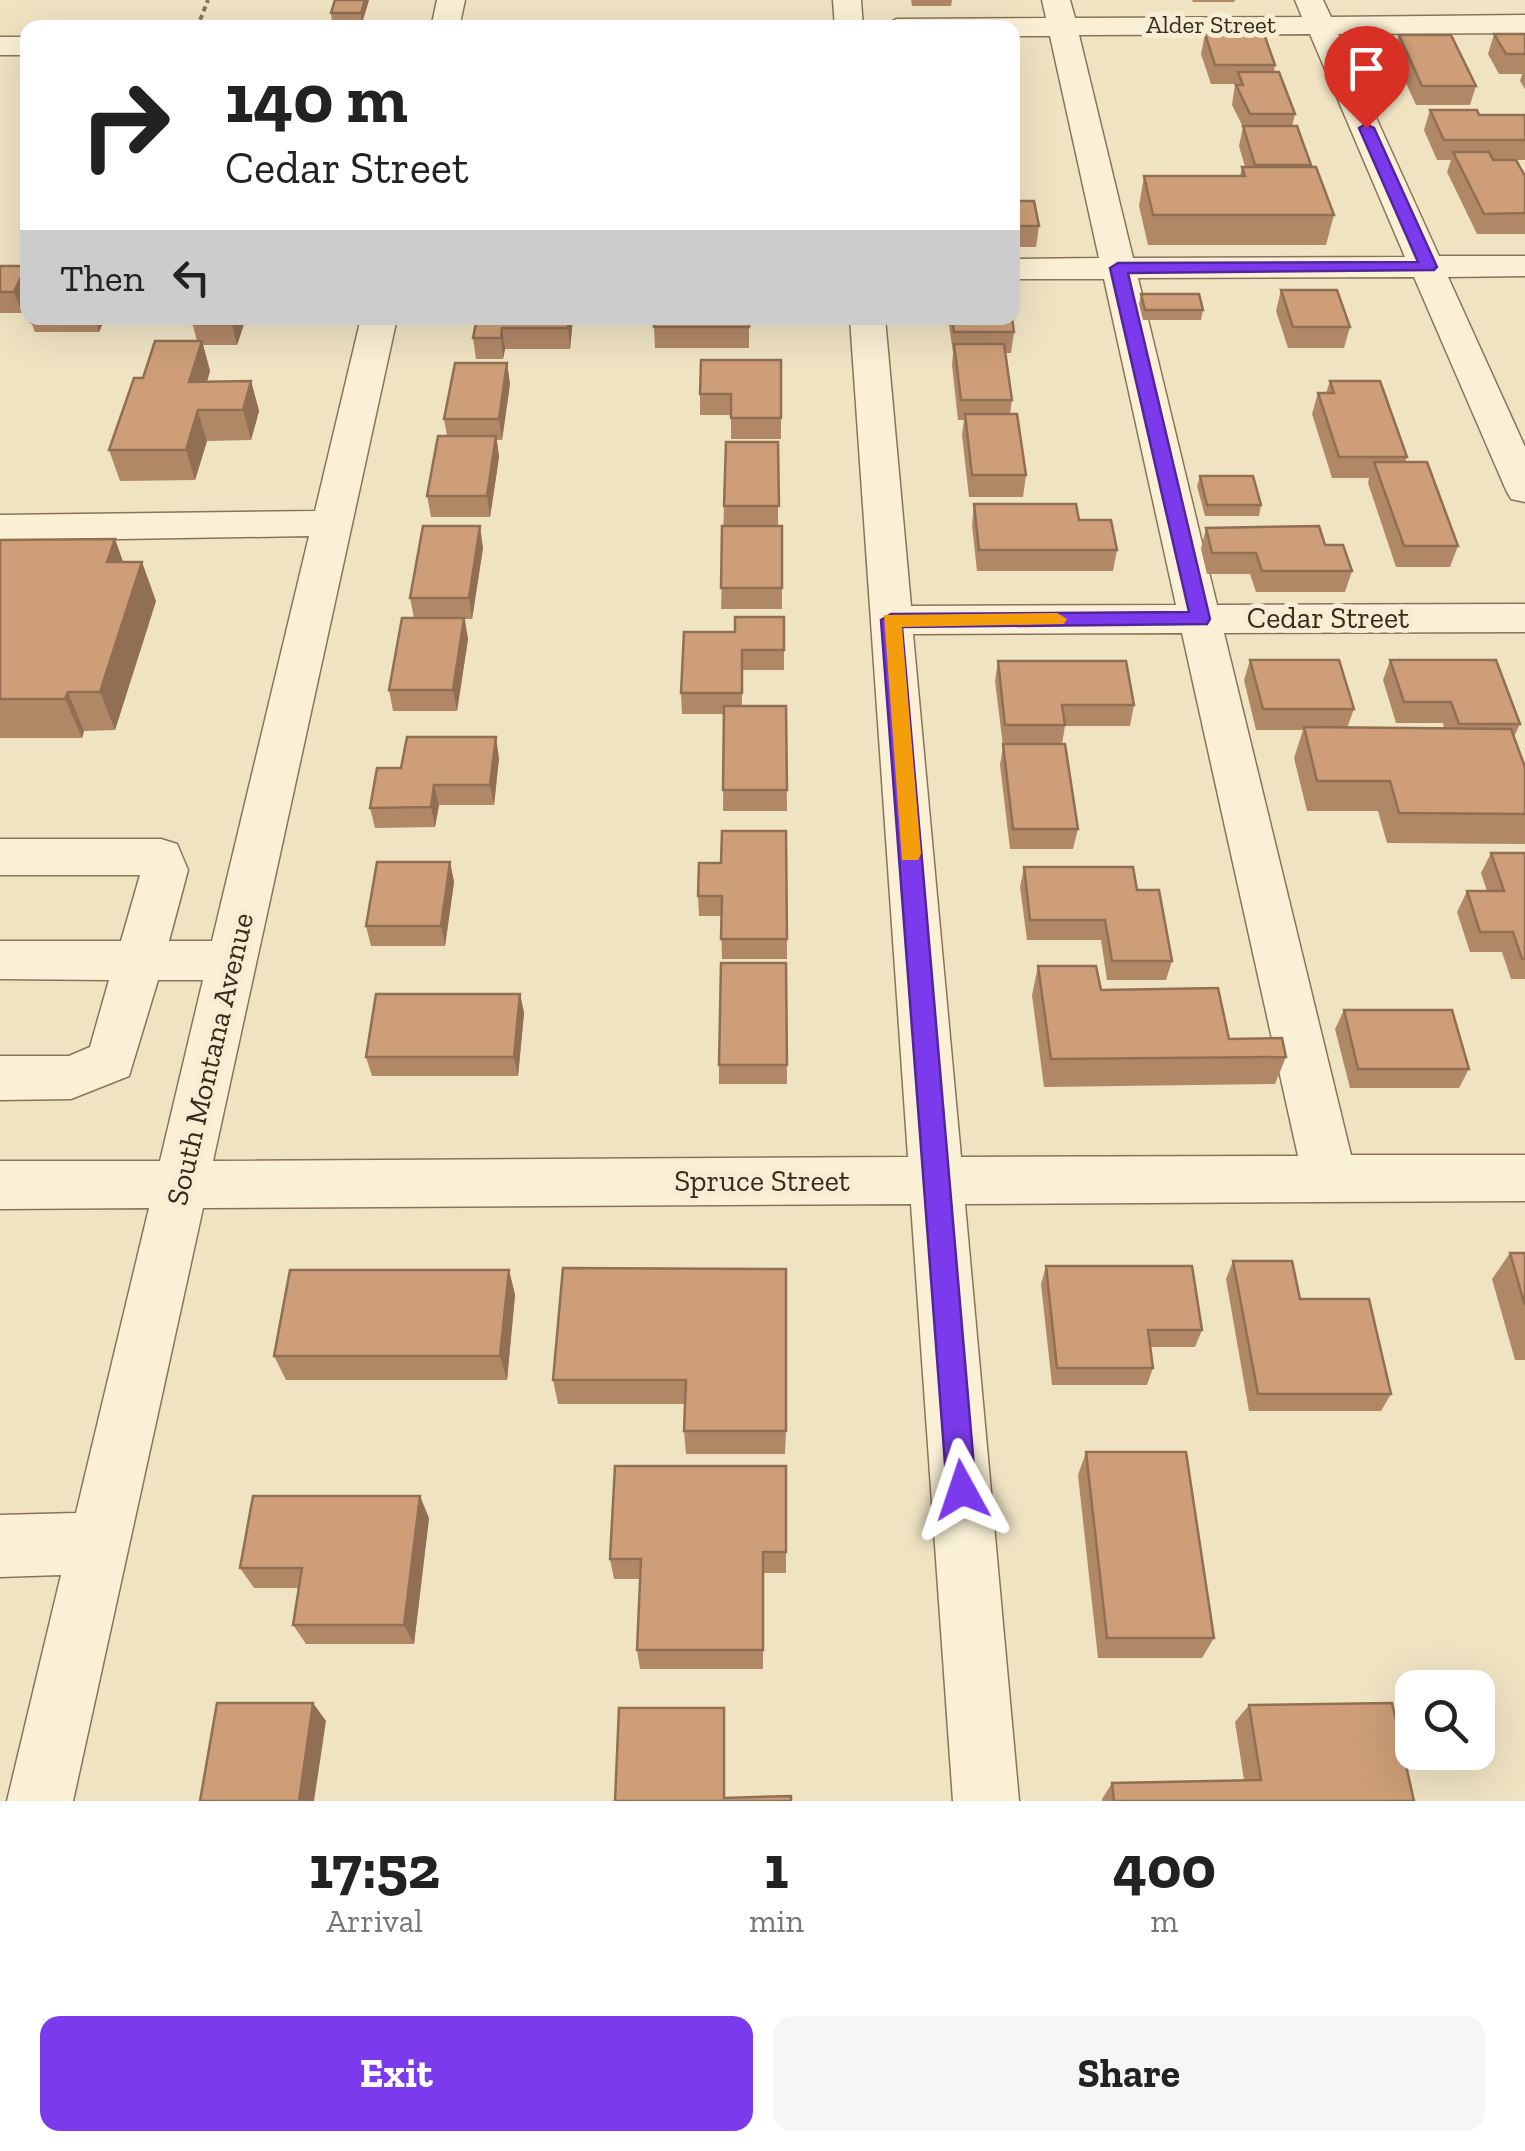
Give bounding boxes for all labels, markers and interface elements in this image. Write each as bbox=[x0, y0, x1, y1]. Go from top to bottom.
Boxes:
street label: Alder Street bbox=[1146, 9, 1277, 39]
pin bbox=[1324, 26, 1409, 129]
icon: arrive bbox=[1339, 41, 1394, 96]
text: 140 m bbox=[225, 56, 408, 140]
icon: right bbox=[60, 60, 190, 190]
text: Cedar Street bbox=[225, 141, 469, 195]
icon: left bbox=[164, 250, 219, 305]
text: Then bbox=[60, 255, 144, 301]
street label: Cedar Street bbox=[1247, 600, 1409, 636]
street label: South Montana Avenue bbox=[159, 909, 261, 1209]
street label: Spruce Street bbox=[674, 1163, 850, 1199]
position arrow bbox=[910, 1438, 1014, 1542]
map controls bbox=[1395, 1670, 1495, 1770]
button: search bbox=[1395, 1670, 1495, 1770]
text: 17:52 bbox=[309, 1831, 440, 1903]
text: 1 bbox=[764, 1831, 789, 1903]
text: 400 bbox=[1113, 1831, 1216, 1903]
text: Arrival bbox=[326, 1902, 423, 1940]
text: min bbox=[749, 1902, 804, 1940]
text: m bbox=[1151, 1902, 1178, 1940]
button: Exit bbox=[40, 2016, 753, 2131]
button: Share bbox=[773, 2016, 1485, 2131]

